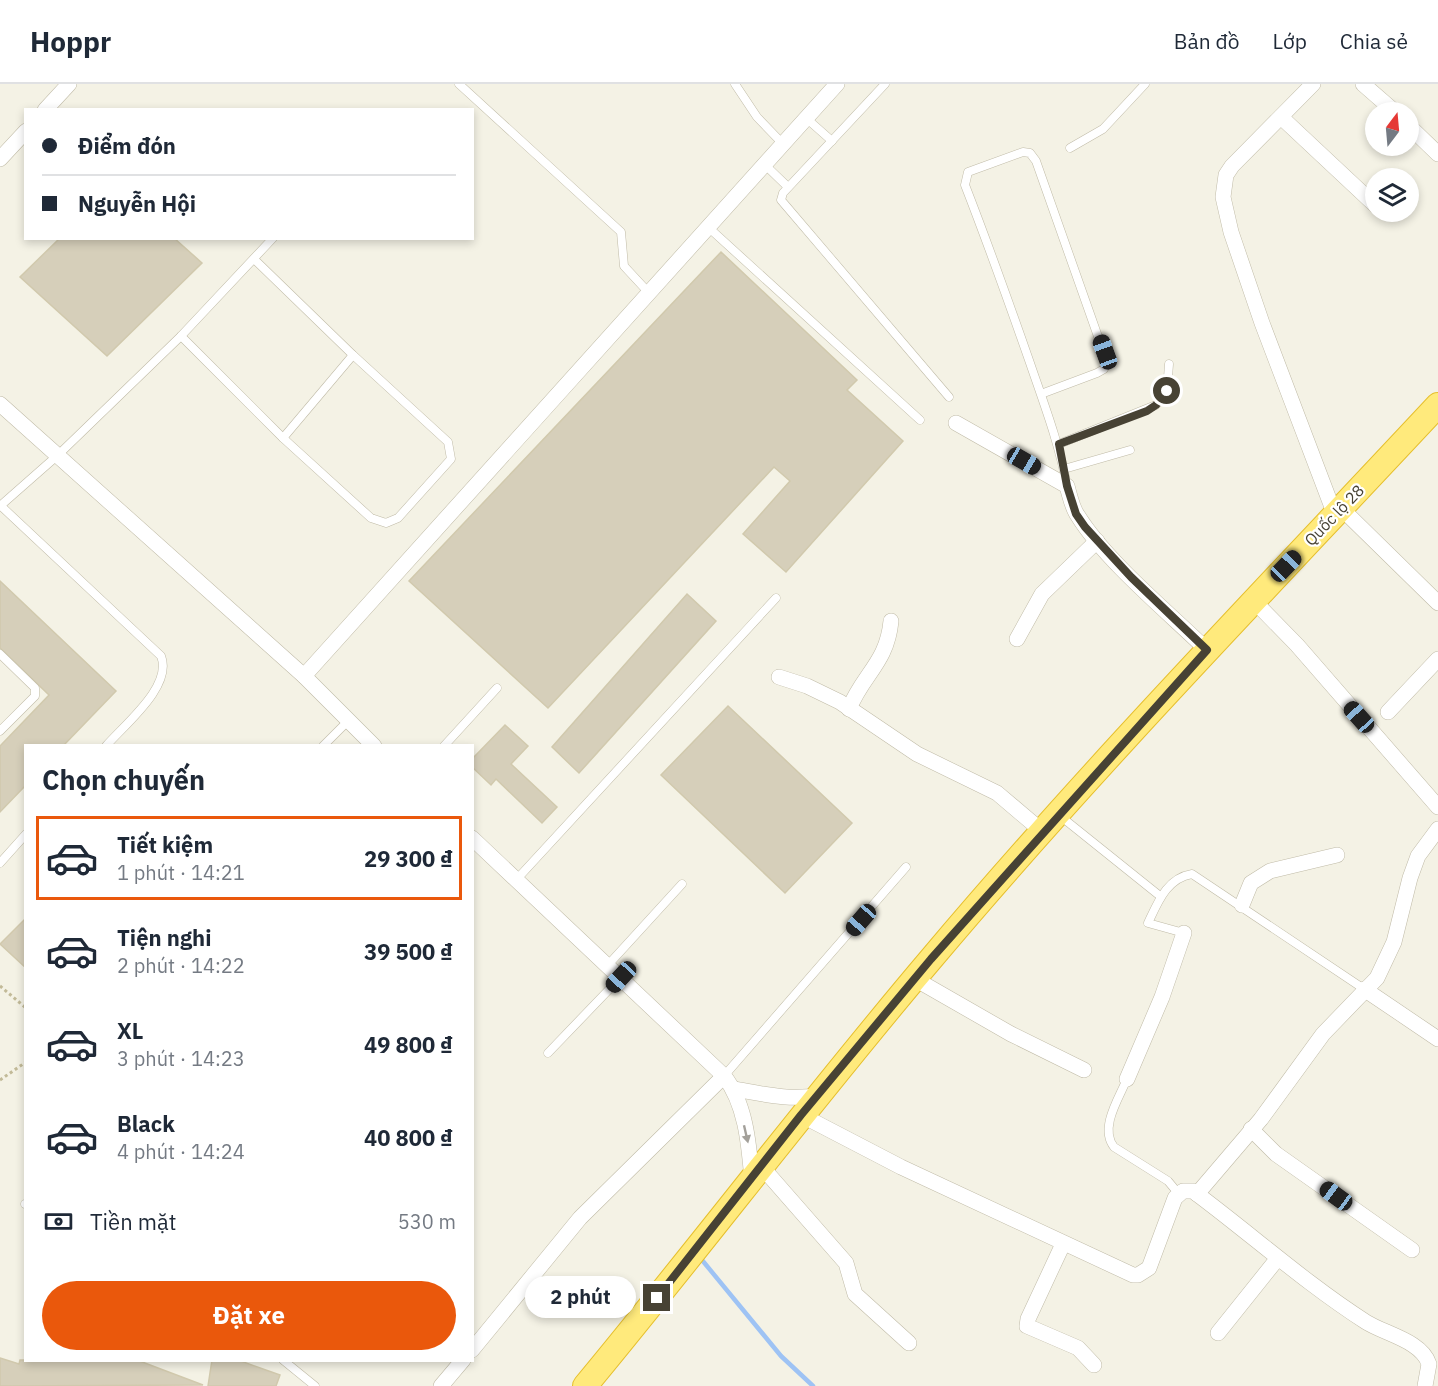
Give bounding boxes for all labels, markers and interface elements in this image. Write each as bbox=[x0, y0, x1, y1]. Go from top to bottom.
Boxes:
text: Hoppr bbox=[30, 23, 111, 60]
text: Bản đồ bbox=[1174, 27, 1240, 55]
text: Lớp bbox=[1273, 27, 1307, 55]
text: Chia sẻ bbox=[1340, 27, 1408, 55]
north arrow bbox=[1365, 102, 1419, 156]
map controls bbox=[1365, 102, 1419, 222]
text: Điểm đón bbox=[78, 131, 176, 160]
button: layers bbox=[1365, 168, 1419, 222]
text: Nguyễn Hội bbox=[78, 189, 196, 218]
car bbox=[1090, 332, 1120, 372]
route start bbox=[1153, 377, 1180, 404]
car bbox=[1004, 444, 1044, 478]
street label: Quốc lộ 28 bbox=[1300, 480, 1368, 550]
car bbox=[1267, 547, 1305, 585]
car bbox=[1340, 698, 1378, 736]
text: Chọn chuyến bbox=[42, 762, 205, 797]
text: Tiết kiệm bbox=[117, 830, 213, 859]
icon: car bbox=[45, 831, 99, 885]
text: 29 300 ₫ bbox=[364, 844, 453, 873]
text: 1 phút · 14:21 bbox=[117, 859, 245, 886]
car bbox=[842, 901, 880, 939]
text: Tiện nghi bbox=[117, 923, 211, 952]
icon: car bbox=[45, 924, 99, 978]
text: 39 500 ₫ bbox=[364, 937, 453, 966]
text: 2 phút · 14:22 bbox=[117, 952, 245, 979]
car bbox=[602, 958, 640, 996]
text: XL bbox=[117, 1016, 143, 1045]
icon: car bbox=[45, 1017, 99, 1071]
text: 49 800 ₫ bbox=[364, 1030, 453, 1059]
text: 3 phút · 14:23 bbox=[117, 1045, 245, 1072]
text: Black bbox=[117, 1109, 175, 1138]
icon: car bbox=[45, 1110, 99, 1164]
text: 40 800 ₫ bbox=[364, 1123, 453, 1152]
one-way arrow bbox=[742, 1125, 751, 1144]
text: 4 phút · 14:24 bbox=[117, 1138, 245, 1165]
car bbox=[1316, 1178, 1356, 1214]
icon: cash bbox=[42, 1205, 75, 1238]
text: Tiền mặt bbox=[90, 1207, 177, 1236]
text: 530 m bbox=[398, 1208, 456, 1235]
callout: 2 phút bbox=[525, 1277, 636, 1319]
button: Đặt xe bbox=[42, 1281, 456, 1350]
text: 2 phút bbox=[550, 1283, 611, 1310]
route end bbox=[643, 1284, 670, 1311]

